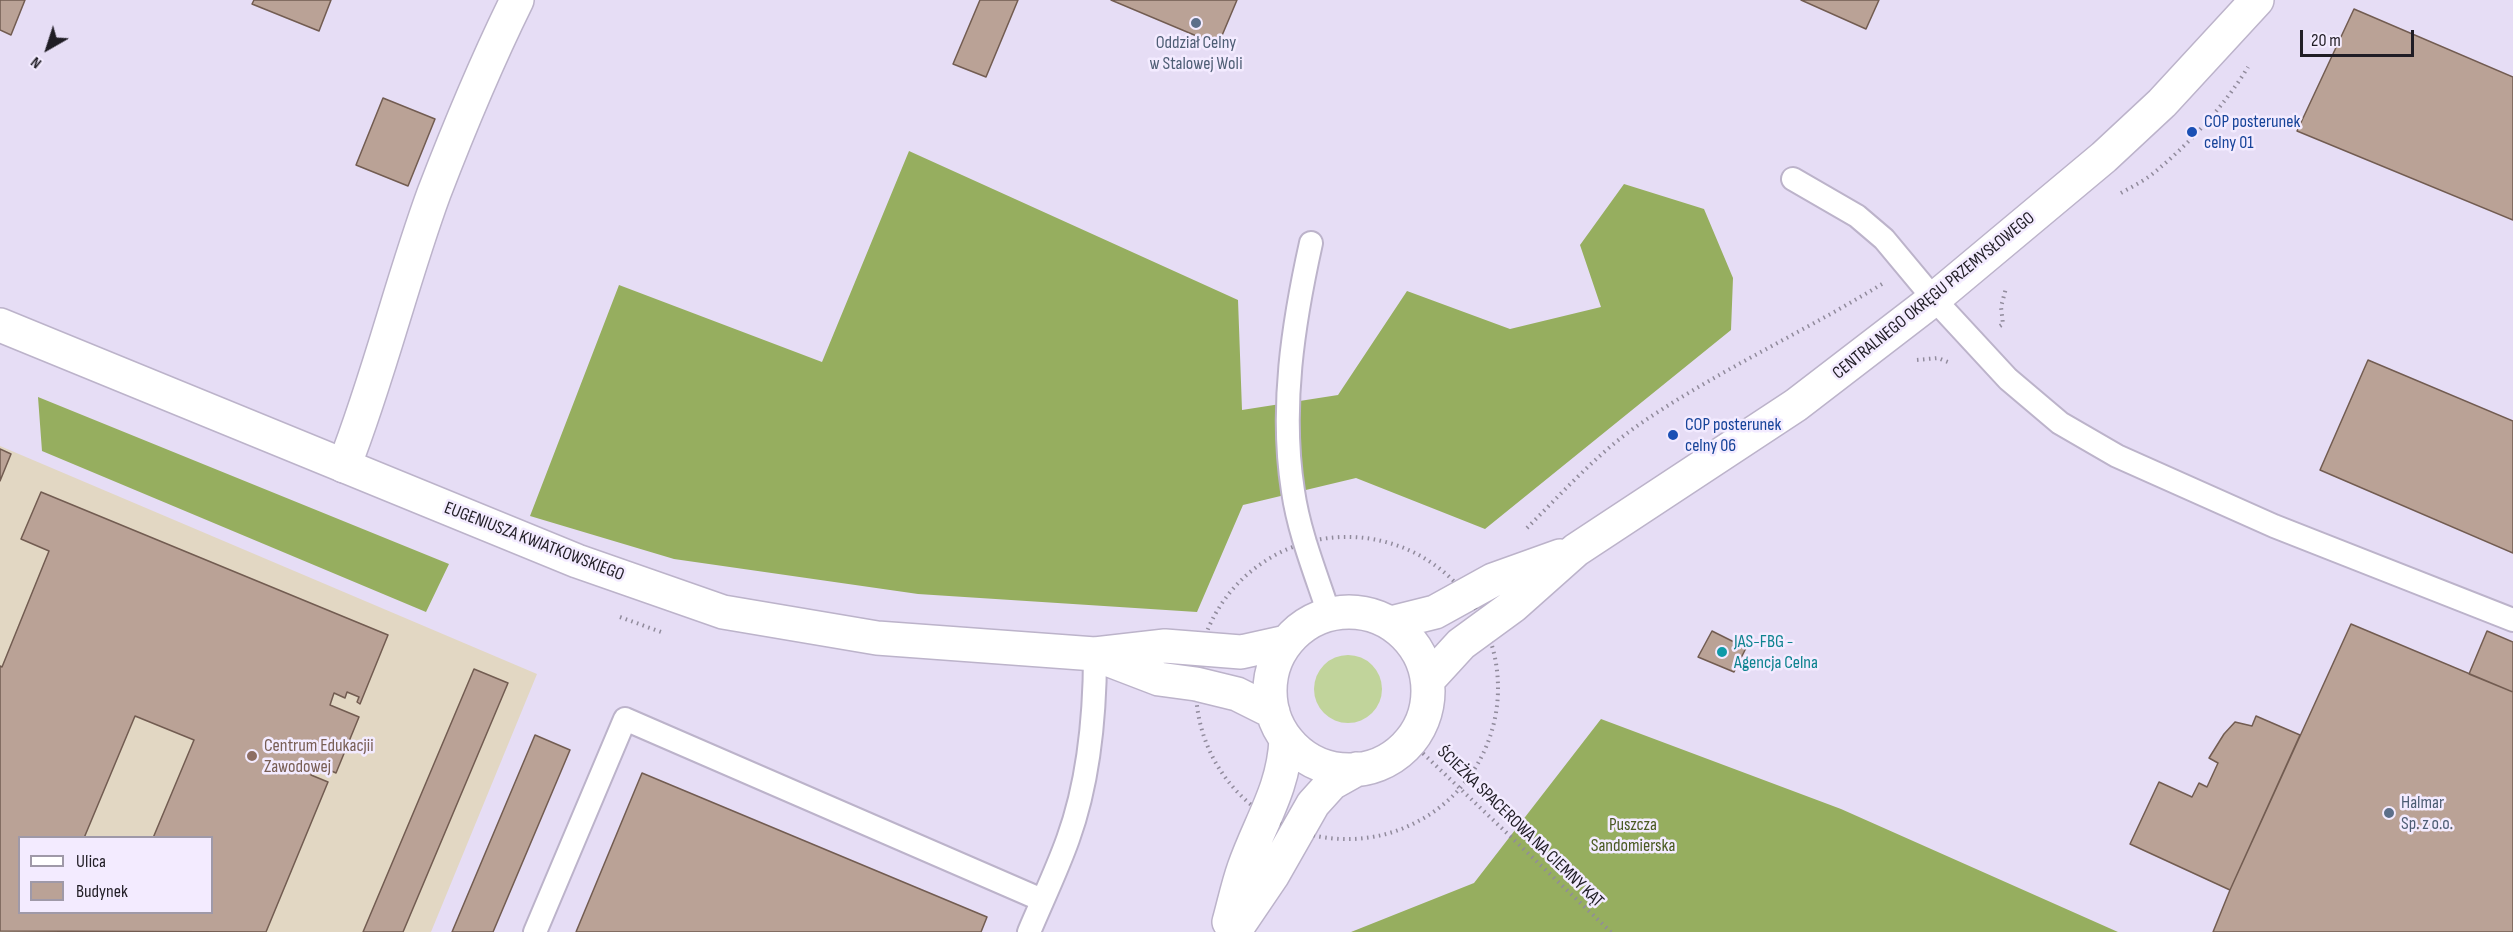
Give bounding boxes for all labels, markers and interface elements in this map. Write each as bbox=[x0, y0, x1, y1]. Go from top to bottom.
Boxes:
marker: Oddział Celny w Stalowej Woli bbox=[1189, 16, 1203, 30]
north arrow bbox=[18, 18, 78, 78]
scale bar bbox=[2303, 18, 2417, 56]
text: 20 m bbox=[2311, 30, 2341, 51]
place label: Oddział Celny w Stalowej Woli bbox=[1149, 32, 1243, 74]
text: N bbox=[27, 52, 46, 72]
place label: COP posterunek celny 01 bbox=[2204, 111, 2300, 154]
marker: COP posterunek celny 01 bbox=[2185, 125, 2199, 139]
street label: CENTRALNEGO OKRĘGU PRZEMYSŁOWEGO bbox=[1829, 208, 2039, 384]
place label: COP posterunek celny 06 bbox=[1685, 414, 1781, 456]
marker: COP posterunek celny 06 bbox=[1666, 428, 1680, 442]
street label: EUGENIUSZA KWIATKOWSKIEGO bbox=[441, 498, 627, 586]
place label: JAS-FBG - Agencja Celna bbox=[1734, 631, 1818, 674]
marker: JAS-FBG - Agencja Celna bbox=[1715, 645, 1729, 659]
place label: Centrum Edukacjii Zawodowej bbox=[264, 735, 373, 777]
street label: ŚCIEŻKA SPACEROWA NA CIEMNY KĄT bbox=[1432, 742, 1608, 912]
marker: Centrum Edukacjii Zawodowej bbox=[245, 749, 259, 763]
place label: Halmar Sp. z o.o. bbox=[2401, 792, 2453, 834]
marker: Halmar Sp. z o.o. bbox=[2382, 806, 2396, 820]
park label: Puszcza Sandomierska bbox=[1591, 814, 1675, 856]
legend bbox=[18, 836, 213, 914]
text: Ulica bbox=[76, 851, 106, 872]
text: Budynek bbox=[76, 881, 128, 902]

